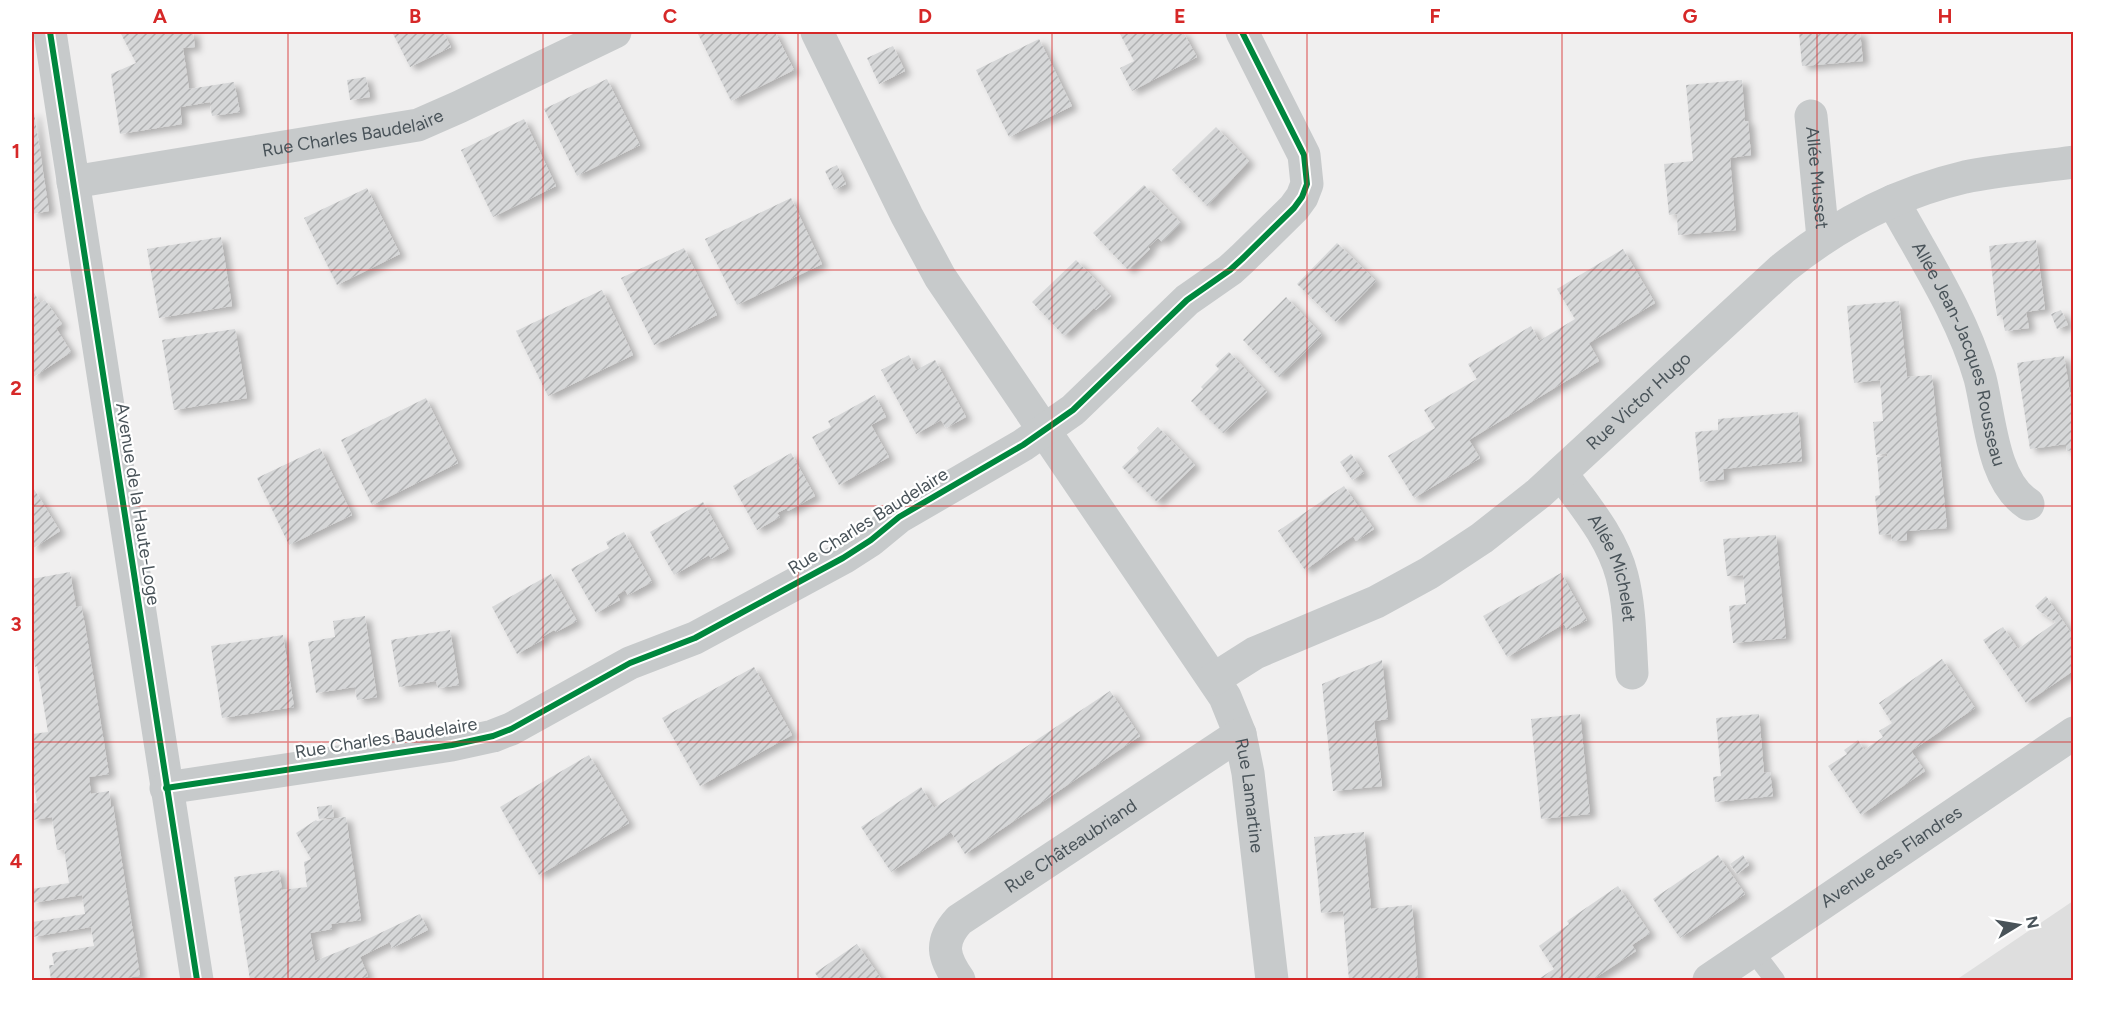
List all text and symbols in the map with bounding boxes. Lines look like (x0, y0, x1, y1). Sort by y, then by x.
text: A (153, 4, 168, 28)
text: B (409, 4, 421, 28)
text: C (663, 4, 677, 28)
text: D (918, 4, 932, 28)
text: E (1174, 4, 1186, 28)
text: F (1429, 4, 1441, 28)
text: G (1683, 4, 1698, 28)
text: H (1938, 4, 1953, 28)
street label: Rue Charles Baudelaire (260, 104, 447, 162)
street label: Allée Musset (1801, 125, 1833, 230)
text: 1 (12, 139, 20, 163)
street label: Allée Jean-Jacques Rousseau (1907, 238, 2010, 469)
street label: Rue Victor Hugo (1582, 347, 1696, 455)
text: 2 (10, 376, 22, 400)
street label: Avenue de la Haute-Loge (111, 401, 165, 607)
street label: Rue Charles Baudelaire (784, 463, 952, 579)
street label: Allée Michelet (1583, 510, 1640, 623)
text: 3 (10, 612, 22, 636)
street label: Rue Charles Baudelaire (293, 713, 479, 763)
street label: Rue Lamartine (1230, 736, 1268, 854)
street label: Rue Châteaubriand (1000, 794, 1141, 898)
street label: Avenue des Flandres (1816, 801, 1966, 912)
text: 4 (10, 849, 23, 873)
north arrow (1988, 895, 2048, 955)
text: N (2022, 914, 2043, 930)

